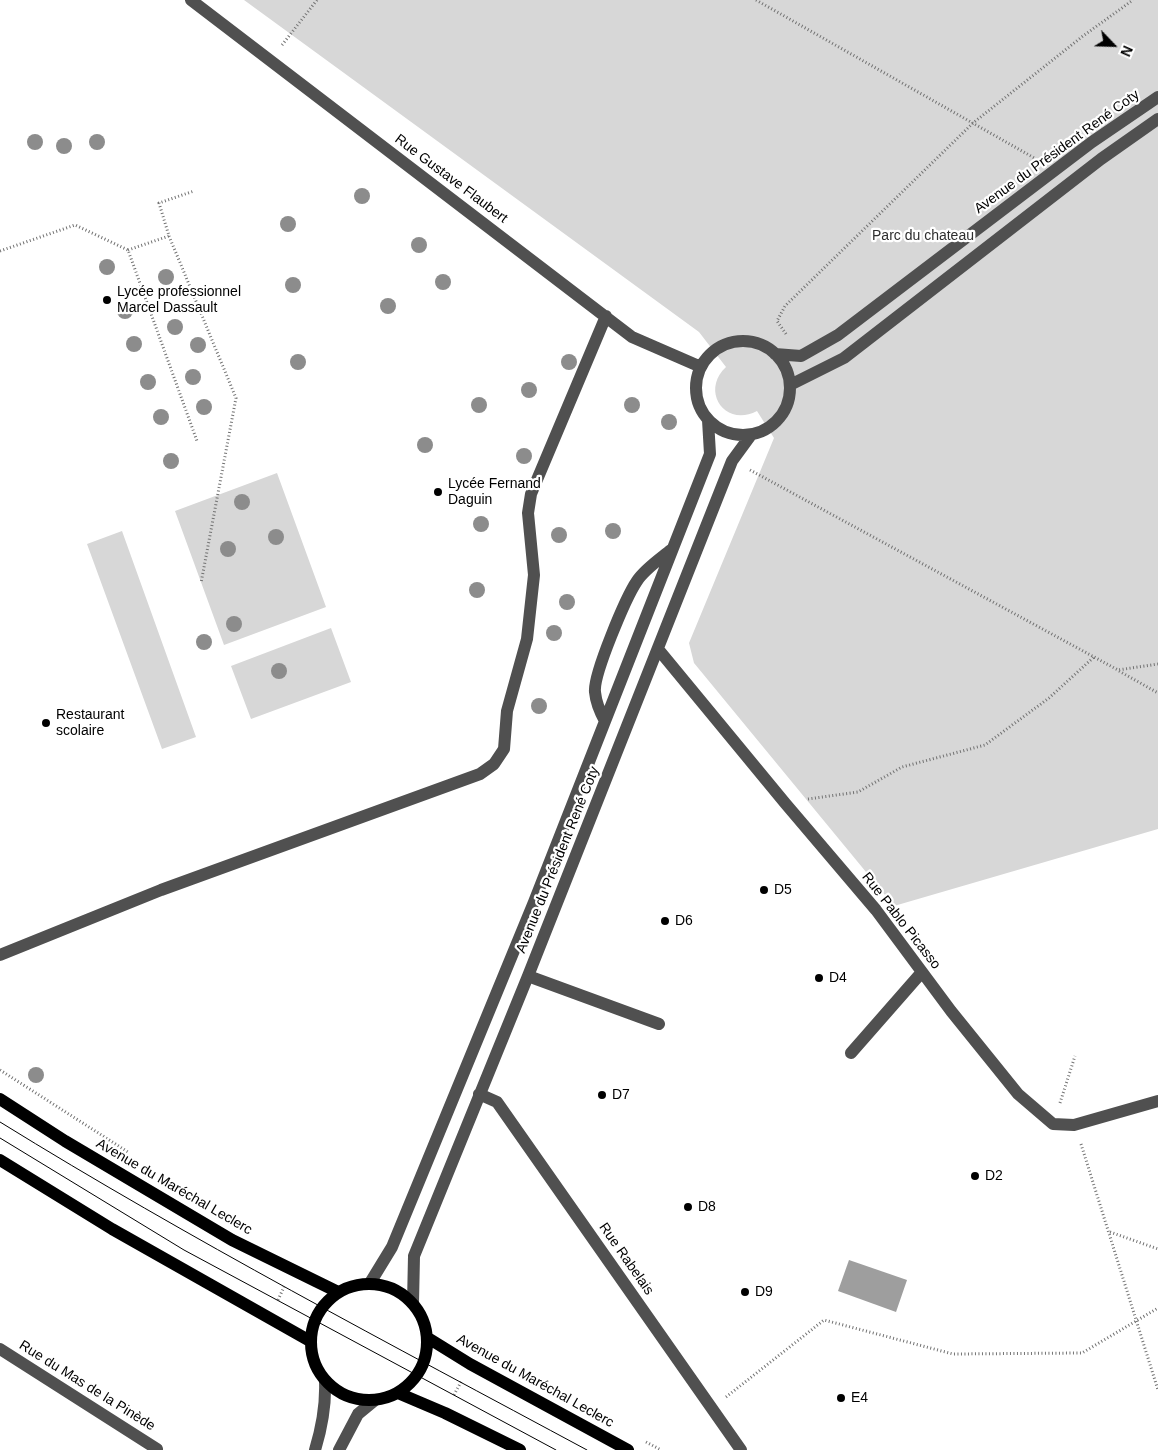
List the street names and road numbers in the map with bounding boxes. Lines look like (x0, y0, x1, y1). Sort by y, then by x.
street label: Avenue du Président René Coty (971, 86, 1143, 218)
street label: Rue Gustave Flaubert (391, 131, 511, 227)
street label: Avenue du Président René Coty (513, 764, 603, 956)
street label: Rue Pablo Picasso (858, 869, 944, 973)
street label: Avenue du Maréchal Leclerc (93, 1135, 255, 1239)
street label: Rue Rabelais (595, 1220, 657, 1298)
street label: Avenue du Maréchal Leclerc (453, 1331, 617, 1431)
street label: Rue du Mas de la Pinède (16, 1337, 158, 1435)

